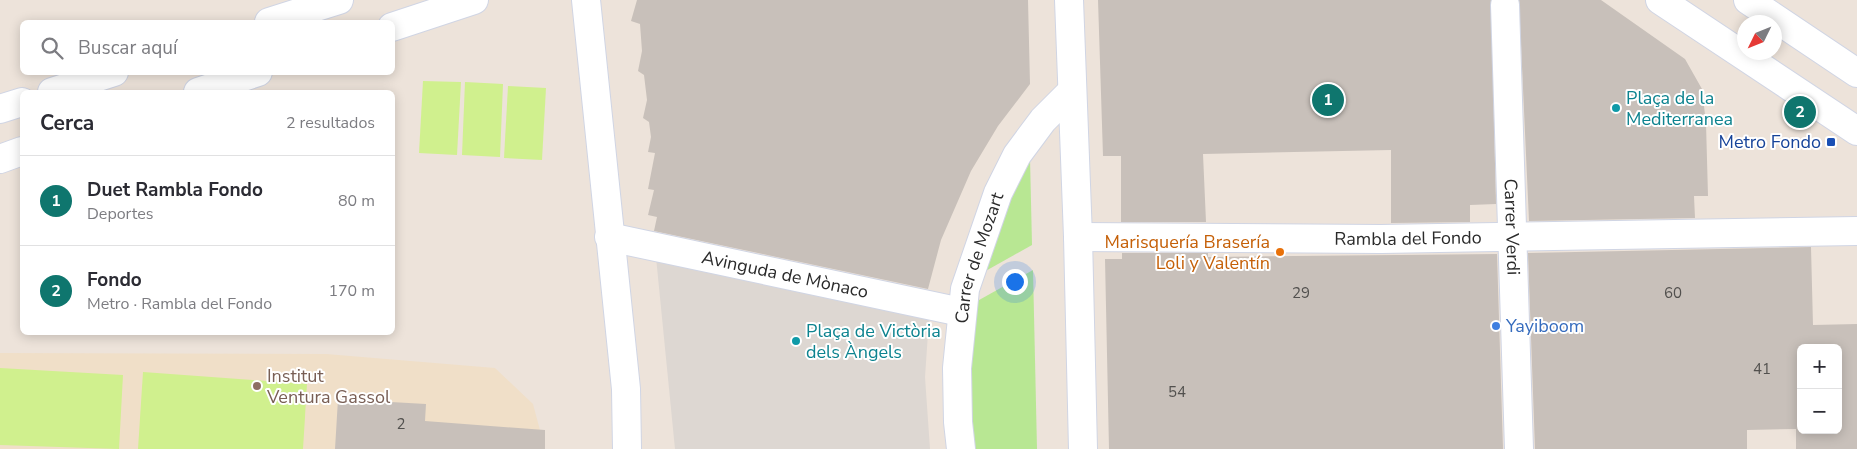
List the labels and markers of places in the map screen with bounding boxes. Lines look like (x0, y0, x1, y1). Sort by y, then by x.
pin: 1 (1312, 81, 1344, 119)
place label: Plaça de la Mediterranea (1626, 86, 1733, 131)
pin: 2 (1784, 93, 1816, 131)
marker: Plaça de la Mediterranea (1610, 102, 1622, 114)
place label: Metro Fondo (1719, 130, 1821, 154)
marker: Metro Fondo (1825, 136, 1837, 148)
place label: Marisquería Brasería Loli y Valentín (1104, 230, 1270, 275)
marker: Marisquería Brasería Loli y Valentín (1274, 246, 1286, 258)
place label: Yayiboom (1505, 314, 1584, 338)
place label: Plaça de Victòria dels Àngels (806, 319, 941, 364)
marker: Yayiboom (1490, 320, 1502, 332)
marker: Plaça de Victòria dels Àngels (790, 335, 802, 347)
place label: Institut Ventura Gassol (266, 364, 391, 409)
marker: Institut Ventura Gassol (251, 380, 263, 392)

